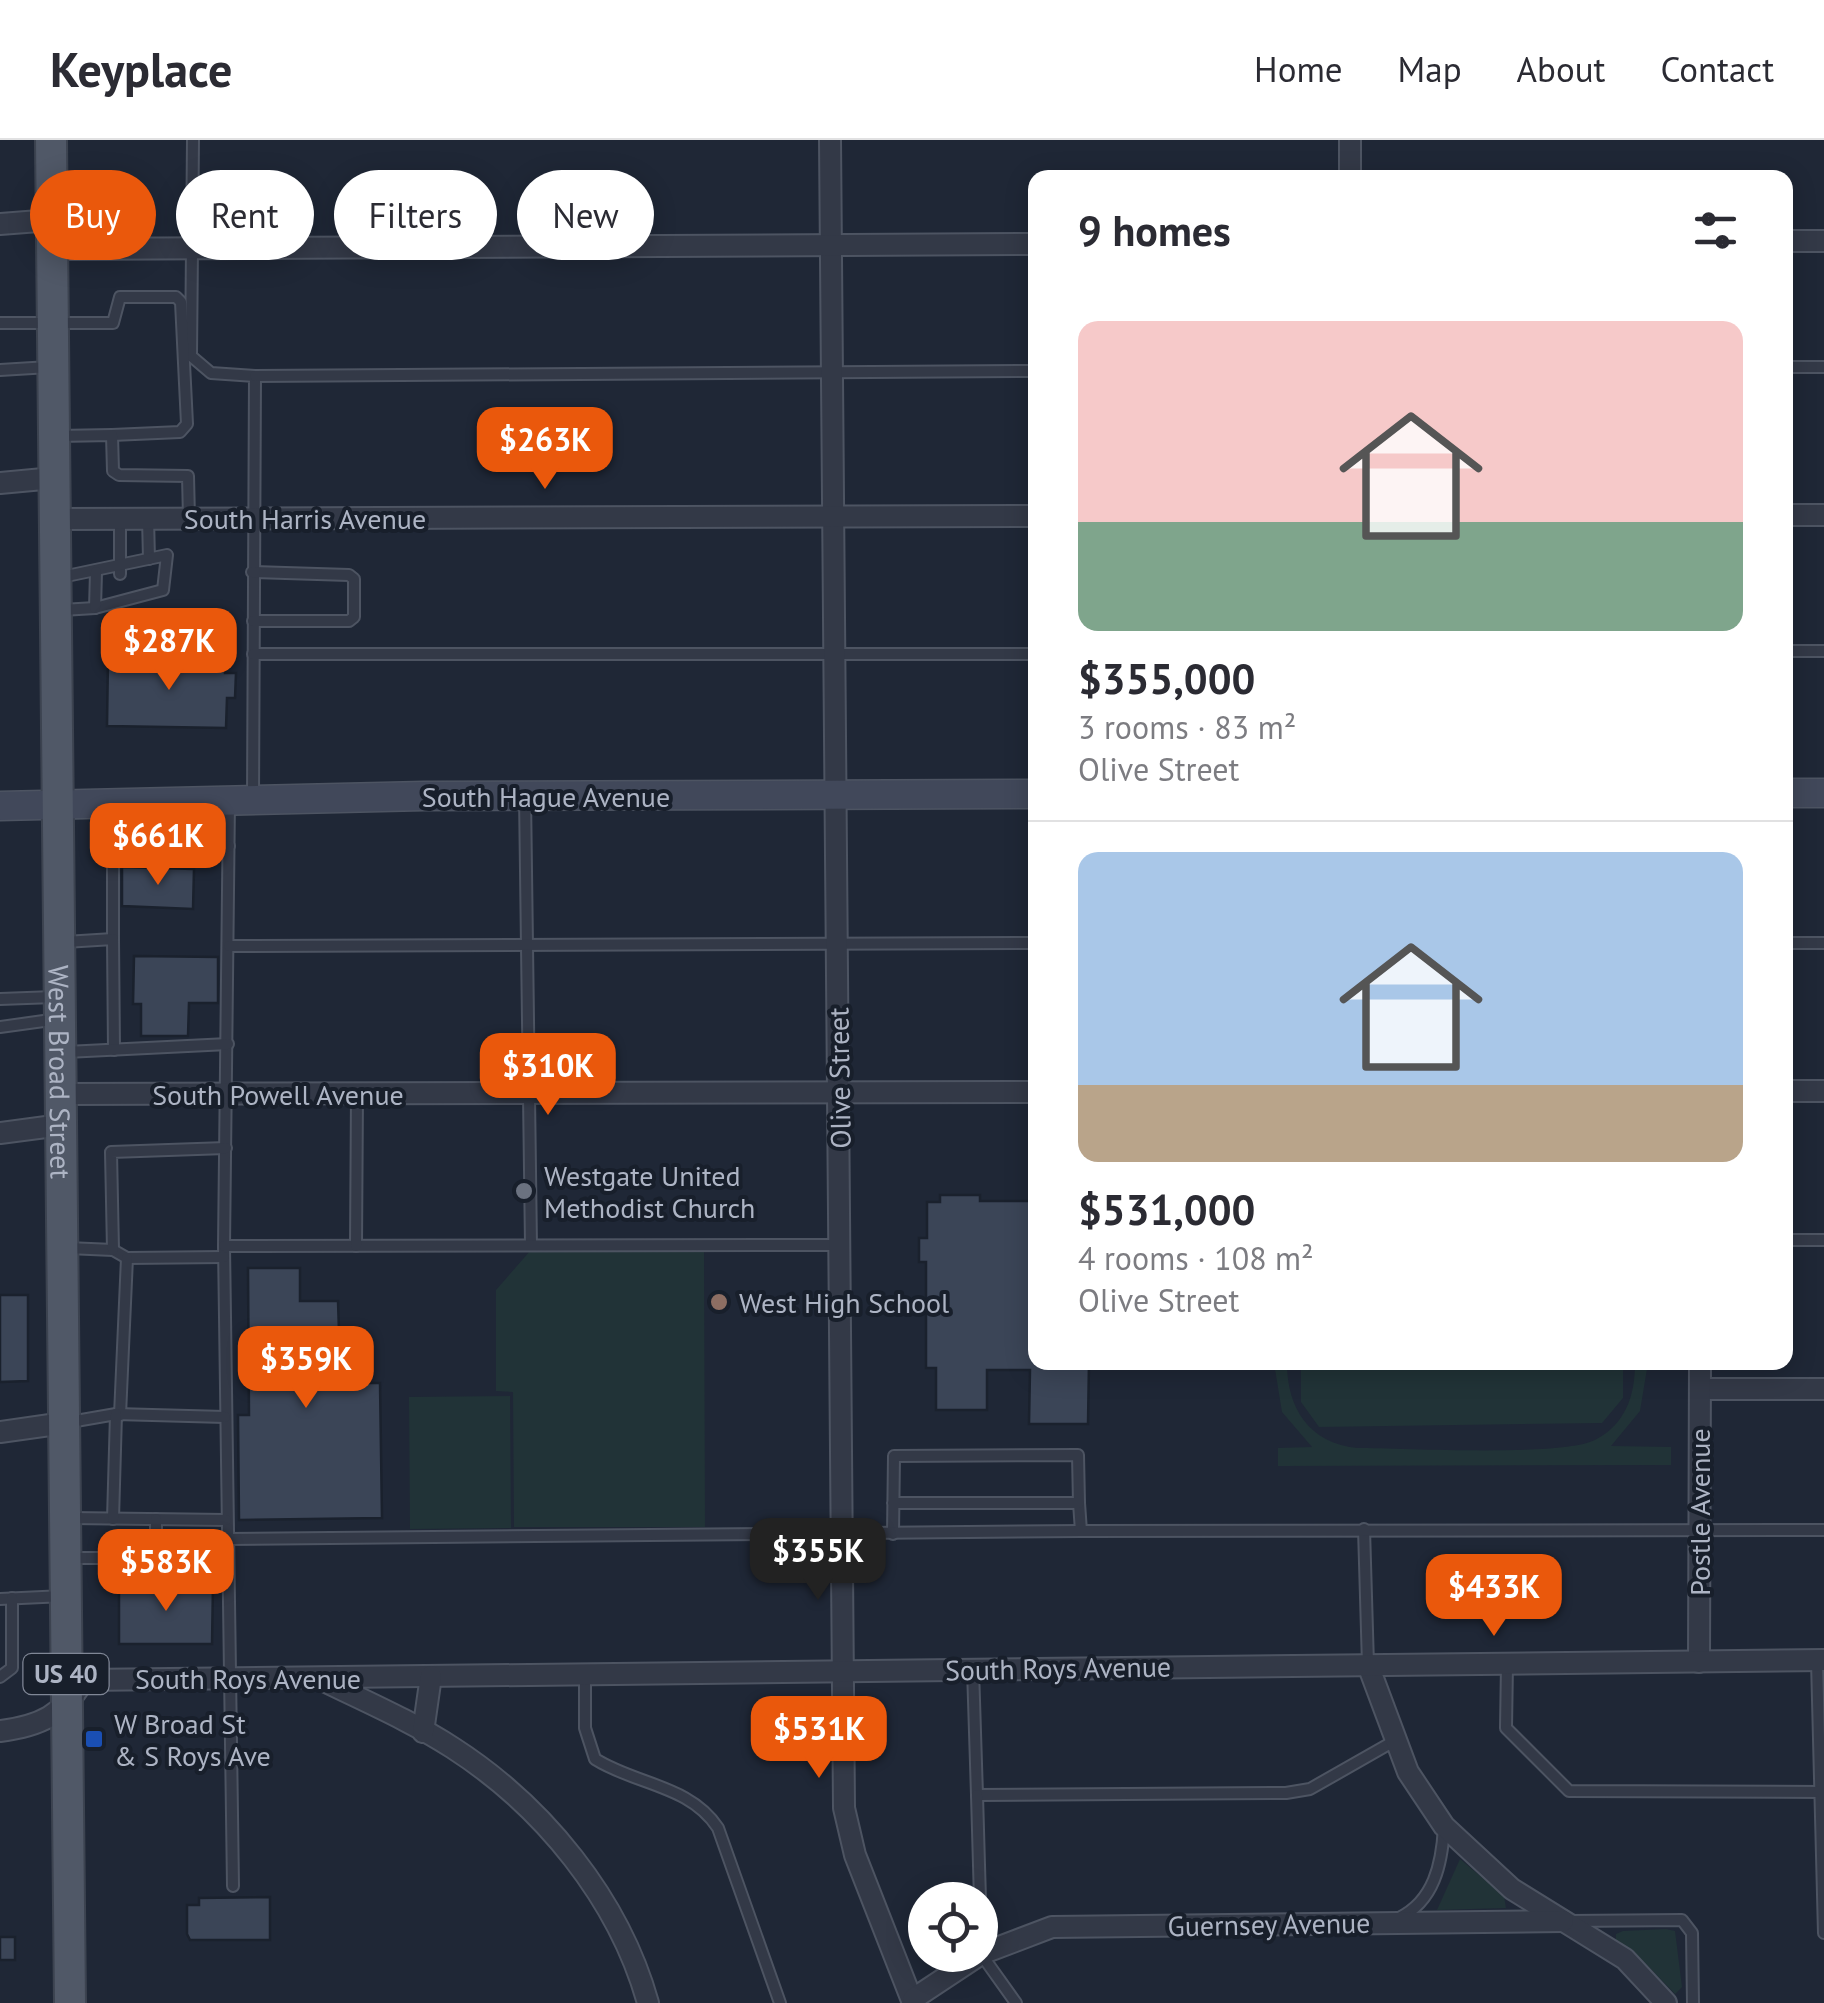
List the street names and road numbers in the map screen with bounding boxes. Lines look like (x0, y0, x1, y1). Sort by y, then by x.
street label: South Harris Avenue (184, 500, 426, 537)
street label: South Hague Avenue (422, 778, 670, 815)
street label: West Broad Street (41, 965, 80, 1180)
street label: Olive Street (819, 1007, 859, 1149)
street label: South Powell Avenue (152, 1076, 404, 1113)
street label: Postle Avenue (1681, 1428, 1718, 1596)
street label: South Roys Avenue (945, 1648, 1171, 1688)
road number: US 40 (23, 1654, 108, 1694)
street label: South Roys Avenue (135, 1660, 361, 1697)
street label: Guernsey Avenue (1167, 1904, 1371, 1944)

